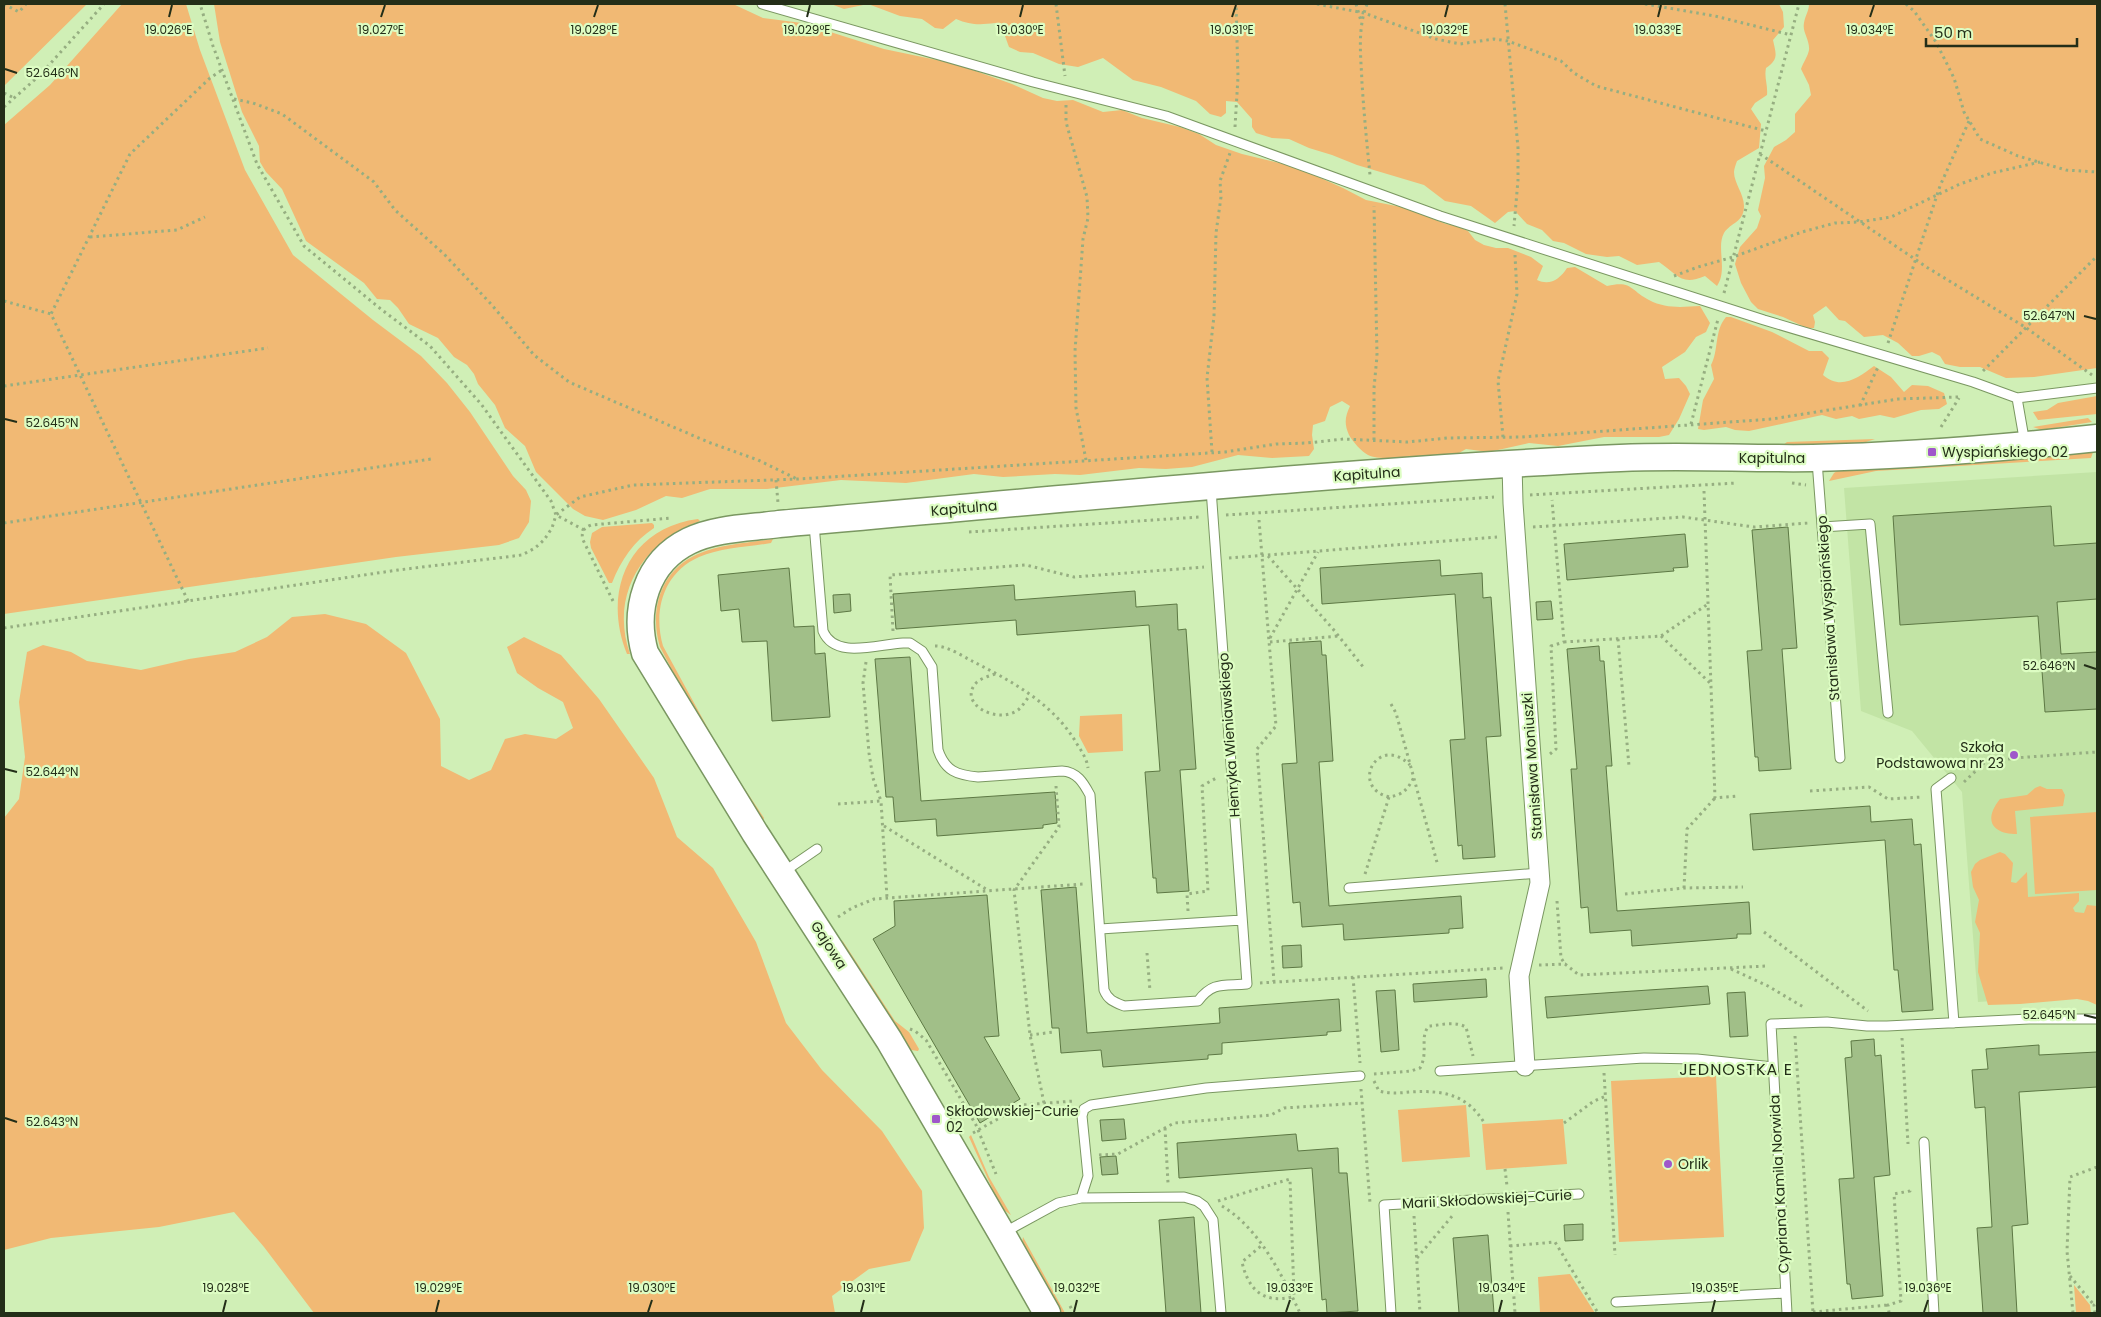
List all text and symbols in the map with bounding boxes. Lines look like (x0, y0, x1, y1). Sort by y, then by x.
scale bar (1926, 15, 2077, 47)
text: 19.026°E (145, 21, 193, 38)
text: 19.027°E (358, 21, 404, 38)
text: 19.028°E (570, 21, 618, 38)
text: 19.029°E (784, 21, 831, 38)
text: 19.030°E (996, 21, 1044, 38)
text: 19.031°E (1210, 21, 1254, 38)
text: 19.032°E (1422, 21, 1468, 38)
text: 19.033°E (1635, 21, 1681, 38)
text: 19.034°E (1846, 21, 1894, 38)
text: 50 m (1934, 22, 1972, 43)
text: 52.646°N (25, 64, 79, 81)
text: 52.647°N (2023, 307, 2075, 324)
text: 52.645°N (25, 414, 79, 431)
place label: Wyspiańskiego 02 (1942, 442, 2068, 462)
marker: Wyspiańskiego 02 (1926, 446, 1938, 458)
street label: Kapitulna (1739, 448, 1805, 468)
street label: Kapitulna (1333, 462, 1401, 486)
street label: Kapitulna (930, 495, 998, 521)
street label: Stanisława Wyspiańskiego (1812, 515, 1844, 701)
street label: Henryka Wieniawskiego (1213, 652, 1245, 818)
text: 52.646°N (2022, 657, 2076, 674)
street label: Stanisława Moniuszki (1517, 692, 1547, 840)
place label: Szkoła Podstawowa nr 23 (1876, 737, 2004, 773)
marker: Szkoła Podstawowa nr 23 (2008, 749, 2020, 761)
text: 52.644°N (25, 763, 79, 780)
street label: Gajowa (806, 917, 852, 973)
text: 52.645°N (2022, 1006, 2076, 1023)
district label: JEDNOSTKA E (1679, 1058, 1793, 1081)
street label: Cypriana Kamila Norwida (1764, 1094, 1794, 1274)
place label: Skłodowskiej-Curie 02 (946, 1101, 1079, 1137)
text: 52.643°N (26, 1113, 78, 1130)
marker: Skłodowskiej-Curie 02 (930, 1113, 942, 1125)
place label: Orlik (1678, 1154, 1709, 1174)
marker: Orlik (1662, 1158, 1674, 1170)
street label: Marii Skłodowskiej-Curie (1402, 1185, 1573, 1213)
text: 19.028°E (202, 1279, 250, 1296)
text: 19.029°E (416, 1279, 463, 1296)
text: 19.030°E (628, 1279, 676, 1296)
text: 19.031°E (842, 1279, 886, 1296)
text: 19.032°E (1054, 1279, 1100, 1296)
text: 19.033°E (1267, 1279, 1313, 1296)
text: 19.034°E (1478, 1279, 1526, 1296)
text: 19.035°E (1691, 1279, 1739, 1296)
text: 19.036°E (1904, 1279, 1952, 1296)

